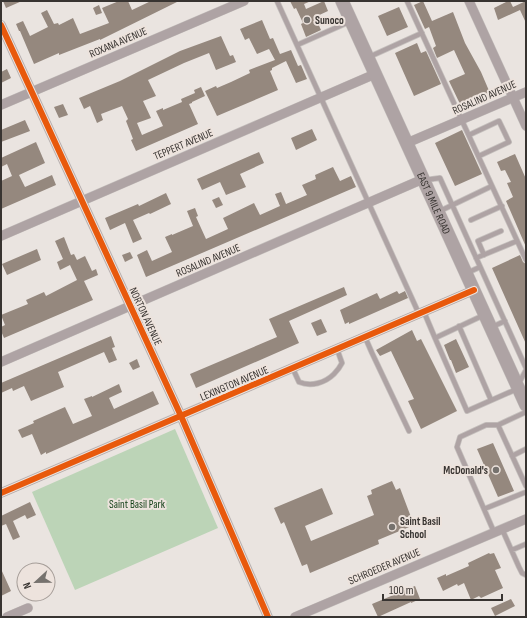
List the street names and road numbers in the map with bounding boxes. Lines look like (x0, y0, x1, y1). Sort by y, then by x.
street label: ROXANA AVENUE (87, 25, 149, 60)
street label: ROSALIND AVENUE (450, 78, 518, 117)
street label: TEPPERT AVENUE (151, 126, 215, 163)
street label: EAST 9 MILE ROAD (414, 170, 453, 236)
street label: ROSALIND AVENUE (174, 241, 242, 280)
street label: NORTON AVENUE (126, 285, 165, 347)
street label: LEXINGTON AVENUE (198, 363, 270, 404)
street label: SCHROEDER AVENUE (346, 545, 422, 587)

